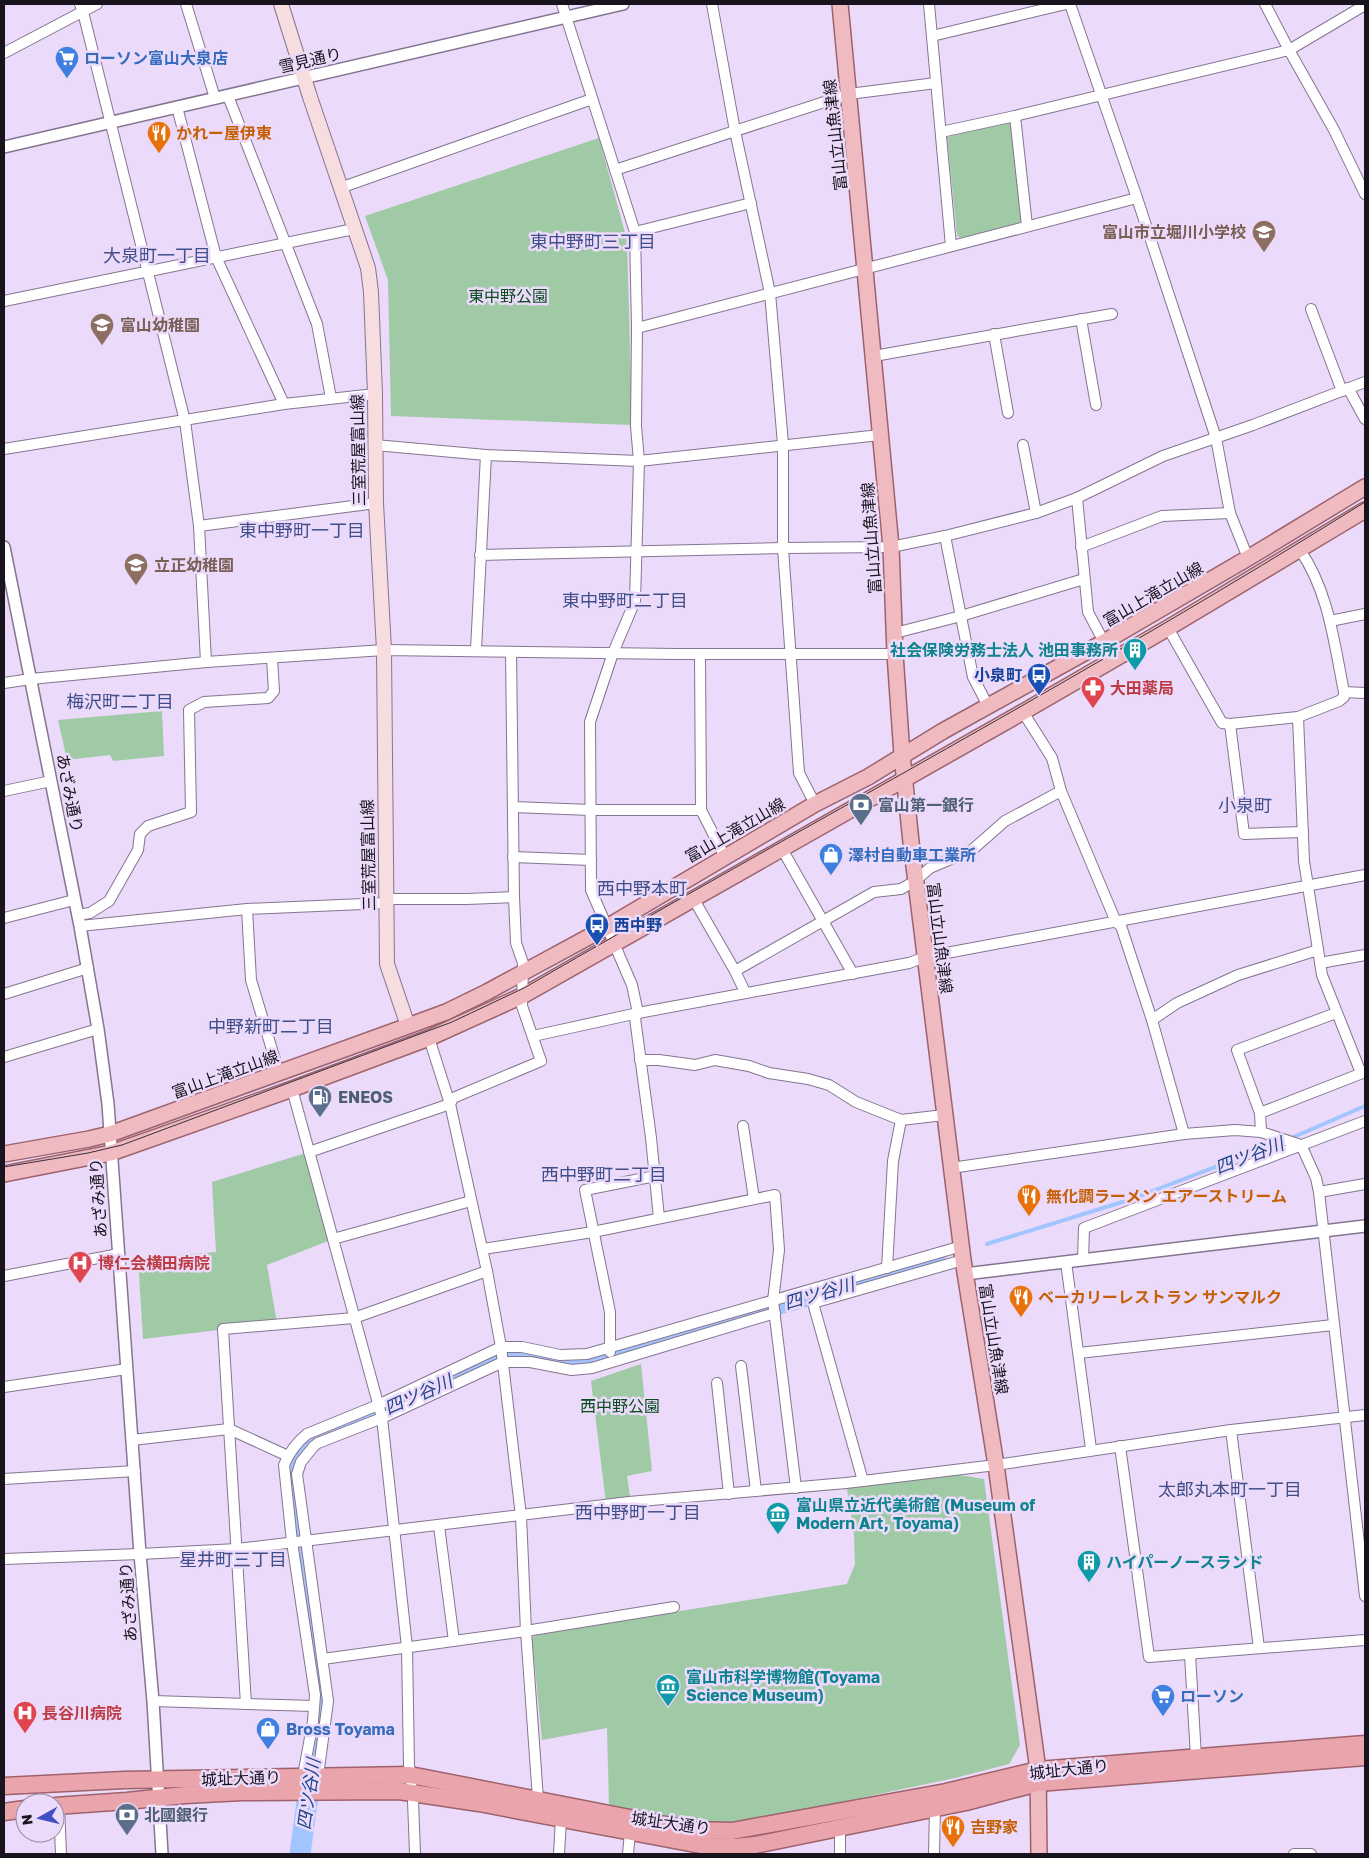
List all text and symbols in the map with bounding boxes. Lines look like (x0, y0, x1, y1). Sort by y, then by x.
street label: 雪見通り (277, 43, 343, 77)
supermarket icon: ローソン富山大泉店 (54, 45, 80, 79)
place label: ローソン富山大泉店 (84, 48, 228, 68)
street label: 富山立山魚津線 (819, 78, 851, 192)
restaurant icon: かれー屋伊東 (146, 120, 172, 154)
place label: かれー屋伊東 (176, 123, 272, 143)
school or university icon: 富山市立堀川小学校 (1251, 219, 1277, 253)
place label: 富山市立堀川小学校 (1102, 222, 1246, 242)
district label: 東中野町三丁目 (530, 230, 656, 252)
district label: 大泉町一丁目 (103, 244, 211, 266)
park label: 東中野公園 (468, 286, 548, 306)
school or university icon: 富山幼稚園 (89, 312, 115, 346)
place label: 富山幼稚園 (120, 315, 200, 335)
street label: 三室荒屋富山線 (347, 394, 369, 506)
street label: 富山立山魚津線 (857, 481, 885, 595)
district label: 東中野町一丁目 (239, 519, 365, 541)
school or university icon: 立正幼稚園 (123, 552, 149, 586)
place label: 立正幼稚園 (154, 555, 234, 575)
street label: 富山上滝立山線 (1099, 557, 1207, 631)
district label: 東中野町二丁目 (562, 589, 688, 611)
building icon: 社会保険労務士法人 池田事務所 (1122, 637, 1148, 671)
place label: 社会保険労務士法人 池田事務所 (890, 640, 1118, 660)
bus stop icon: 小泉町 (1026, 662, 1052, 696)
place label: 小泉町 (974, 665, 1022, 685)
pharmacy icon: 大田薬局 (1080, 675, 1106, 709)
place label: 大田薬局 (1110, 678, 1174, 698)
district label: 梅沢町二丁目 (66, 690, 174, 712)
street label: あざみ通り (53, 752, 87, 834)
bank icon: 富山第一銀行 (848, 792, 874, 826)
street label: 富山上滝立山線 (681, 793, 789, 867)
district label: 小泉町 (1218, 794, 1272, 816)
place label: 富山第一銀行 (878, 795, 974, 815)
street label: 三室荒屋富山線 (357, 799, 379, 911)
shop icon: 澤村自動車工業所 (818, 842, 844, 876)
place label: 澤村自動車工業所 (848, 845, 976, 865)
district label: 西中野本町 (597, 877, 687, 899)
street label: 富山立山魚津線 (923, 881, 957, 995)
bus stop icon: 西中野 (584, 912, 610, 946)
place label: 西中野 (614, 915, 662, 935)
district label: 中野新町二丁目 (208, 1015, 334, 1037)
street label: 富山上滝立山線 (169, 1045, 281, 1103)
fuel station icon: ENEOS (307, 1084, 333, 1118)
place label: ENEOS (338, 1087, 393, 1107)
water label: 四ツ谷川 (1211, 1131, 1288, 1178)
street label: あざみ通り (85, 1157, 111, 1239)
district label: 西中野町二丁目 (541, 1163, 667, 1185)
restaurant icon: 無化調ラーメン エアーストリーム (1016, 1183, 1042, 1217)
place label: 無化調ラーメン エアーストリーム (1046, 1186, 1287, 1206)
hospital icon: 博仁会横田病院 (67, 1250, 93, 1284)
place label: 博仁会横田病院 (98, 1253, 210, 1273)
water label: 四ツ谷川 (781, 1272, 859, 1313)
street label: 富山立山魚津線 (975, 1282, 1013, 1396)
restaurant icon: ベーカリーレストラン サンマルク (1008, 1284, 1034, 1318)
place label: ベーカリーレストラン サンマルク (1038, 1287, 1282, 1307)
water label: 四ツ谷川 (381, 1368, 457, 1419)
park label: 西中野公園 (580, 1396, 660, 1416)
district label: 太郎丸本町一丁目 (1158, 1478, 1302, 1500)
place label: 富山県立近代美術館 (Museum of Modern Art, Toyama) (796, 1495, 1035, 1533)
district label: 西中野町一丁目 (575, 1501, 701, 1523)
museum icon: 富山県立近代美術館 (Museum of Modern Art, Toyama) (765, 1501, 791, 1535)
district label: 星井町三丁目 (179, 1548, 287, 1570)
building icon: ハイパーノースランド (1076, 1549, 1102, 1583)
place label: ハイパーノースランド (1106, 1552, 1264, 1572)
street label: あざみ通り (115, 1561, 141, 1643)
place label: 富山市科学博物館(Toyama Science Museum) (686, 1667, 880, 1705)
museum icon: 富山市科学博物館(Toyama Science Museum) (655, 1673, 681, 1707)
supermarket icon: ローソン (1150, 1683, 1176, 1717)
place label: ローソン (1180, 1686, 1244, 1706)
hospital icon: 長谷川病院 (12, 1700, 38, 1734)
place label: 長谷川病院 (42, 1703, 122, 1723)
shop icon: Bross Toyama (255, 1716, 281, 1750)
place label: Bross Toyama (286, 1719, 395, 1739)
water label: 四ツ谷川 (292, 1755, 324, 1831)
street label: 城址大通り (1028, 1755, 1110, 1783)
street label: 城址大通り (201, 1767, 281, 1789)
north arrow (15, 1793, 65, 1843)
bank icon: 北國銀行 (114, 1802, 140, 1836)
place label: 北國銀行 (144, 1805, 208, 1825)
street label: 城址大通り (630, 1808, 712, 1838)
text: N (17, 1813, 36, 1826)
restaurant icon: 吉野家 (940, 1814, 966, 1848)
place label: 吉野家 (970, 1817, 1018, 1837)

